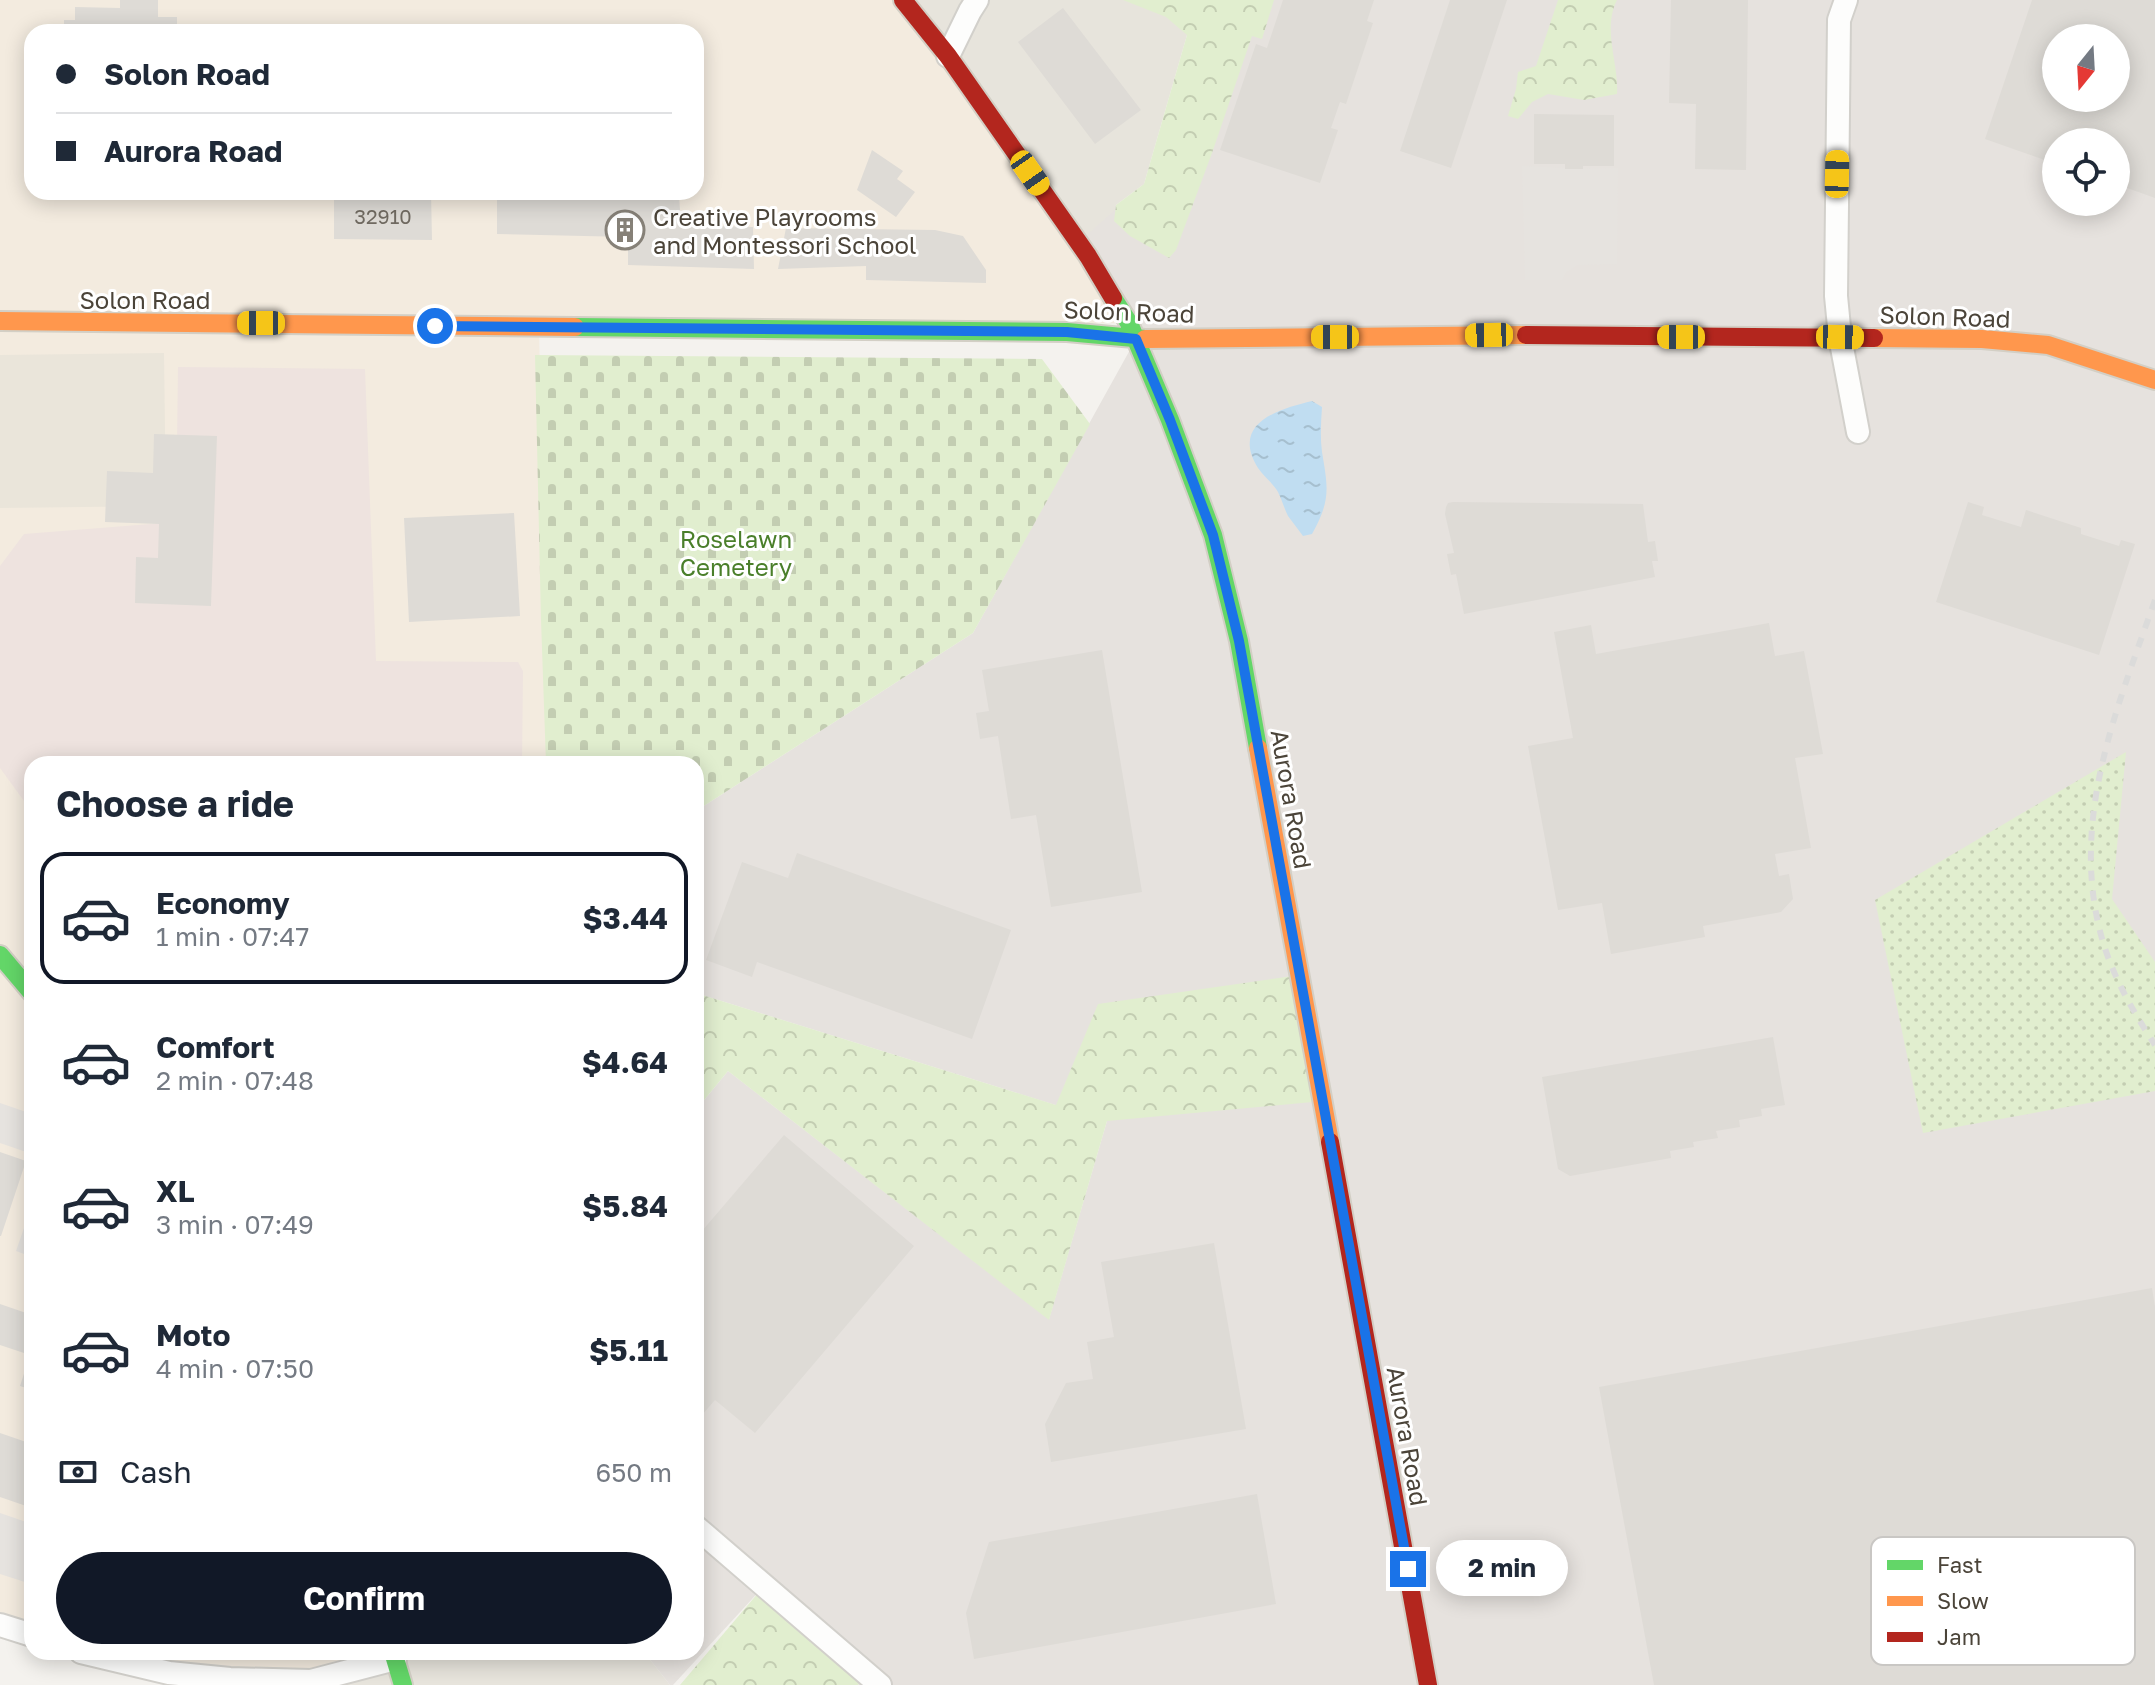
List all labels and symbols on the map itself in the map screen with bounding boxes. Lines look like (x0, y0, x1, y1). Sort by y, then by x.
north arrow (2042, 24, 2130, 112)
car (1006, 146, 1054, 200)
car (1825, 150, 1849, 198)
place label: Creative Playrooms and Montessori School (653, 202, 916, 259)
house number: 32910 (354, 204, 412, 228)
building icon: Creative Playrooms and Montessori School (604, 209, 646, 251)
street label: Solon Road (79, 285, 211, 314)
street label: Solon Road (1063, 294, 1195, 328)
street label: Solon Road (1879, 299, 2011, 333)
route start (417, 308, 453, 344)
car (237, 311, 285, 335)
car (1465, 323, 1513, 347)
car (1311, 325, 1359, 349)
car (1657, 325, 1705, 349)
car (1816, 325, 1864, 349)
park label: Roselawn Cemetery (680, 524, 792, 581)
street label: Aurora Road (1265, 727, 1319, 871)
street label: Aurora Road (1381, 1364, 1435, 1508)
legend (1871, 1537, 2135, 1665)
callout: 2 min (1436, 1541, 1568, 1597)
route end (1390, 1551, 1426, 1587)
text: Fast (1937, 1551, 1983, 1578)
text: Slow (1937, 1587, 1989, 1614)
text: Jam (1937, 1623, 1981, 1650)

